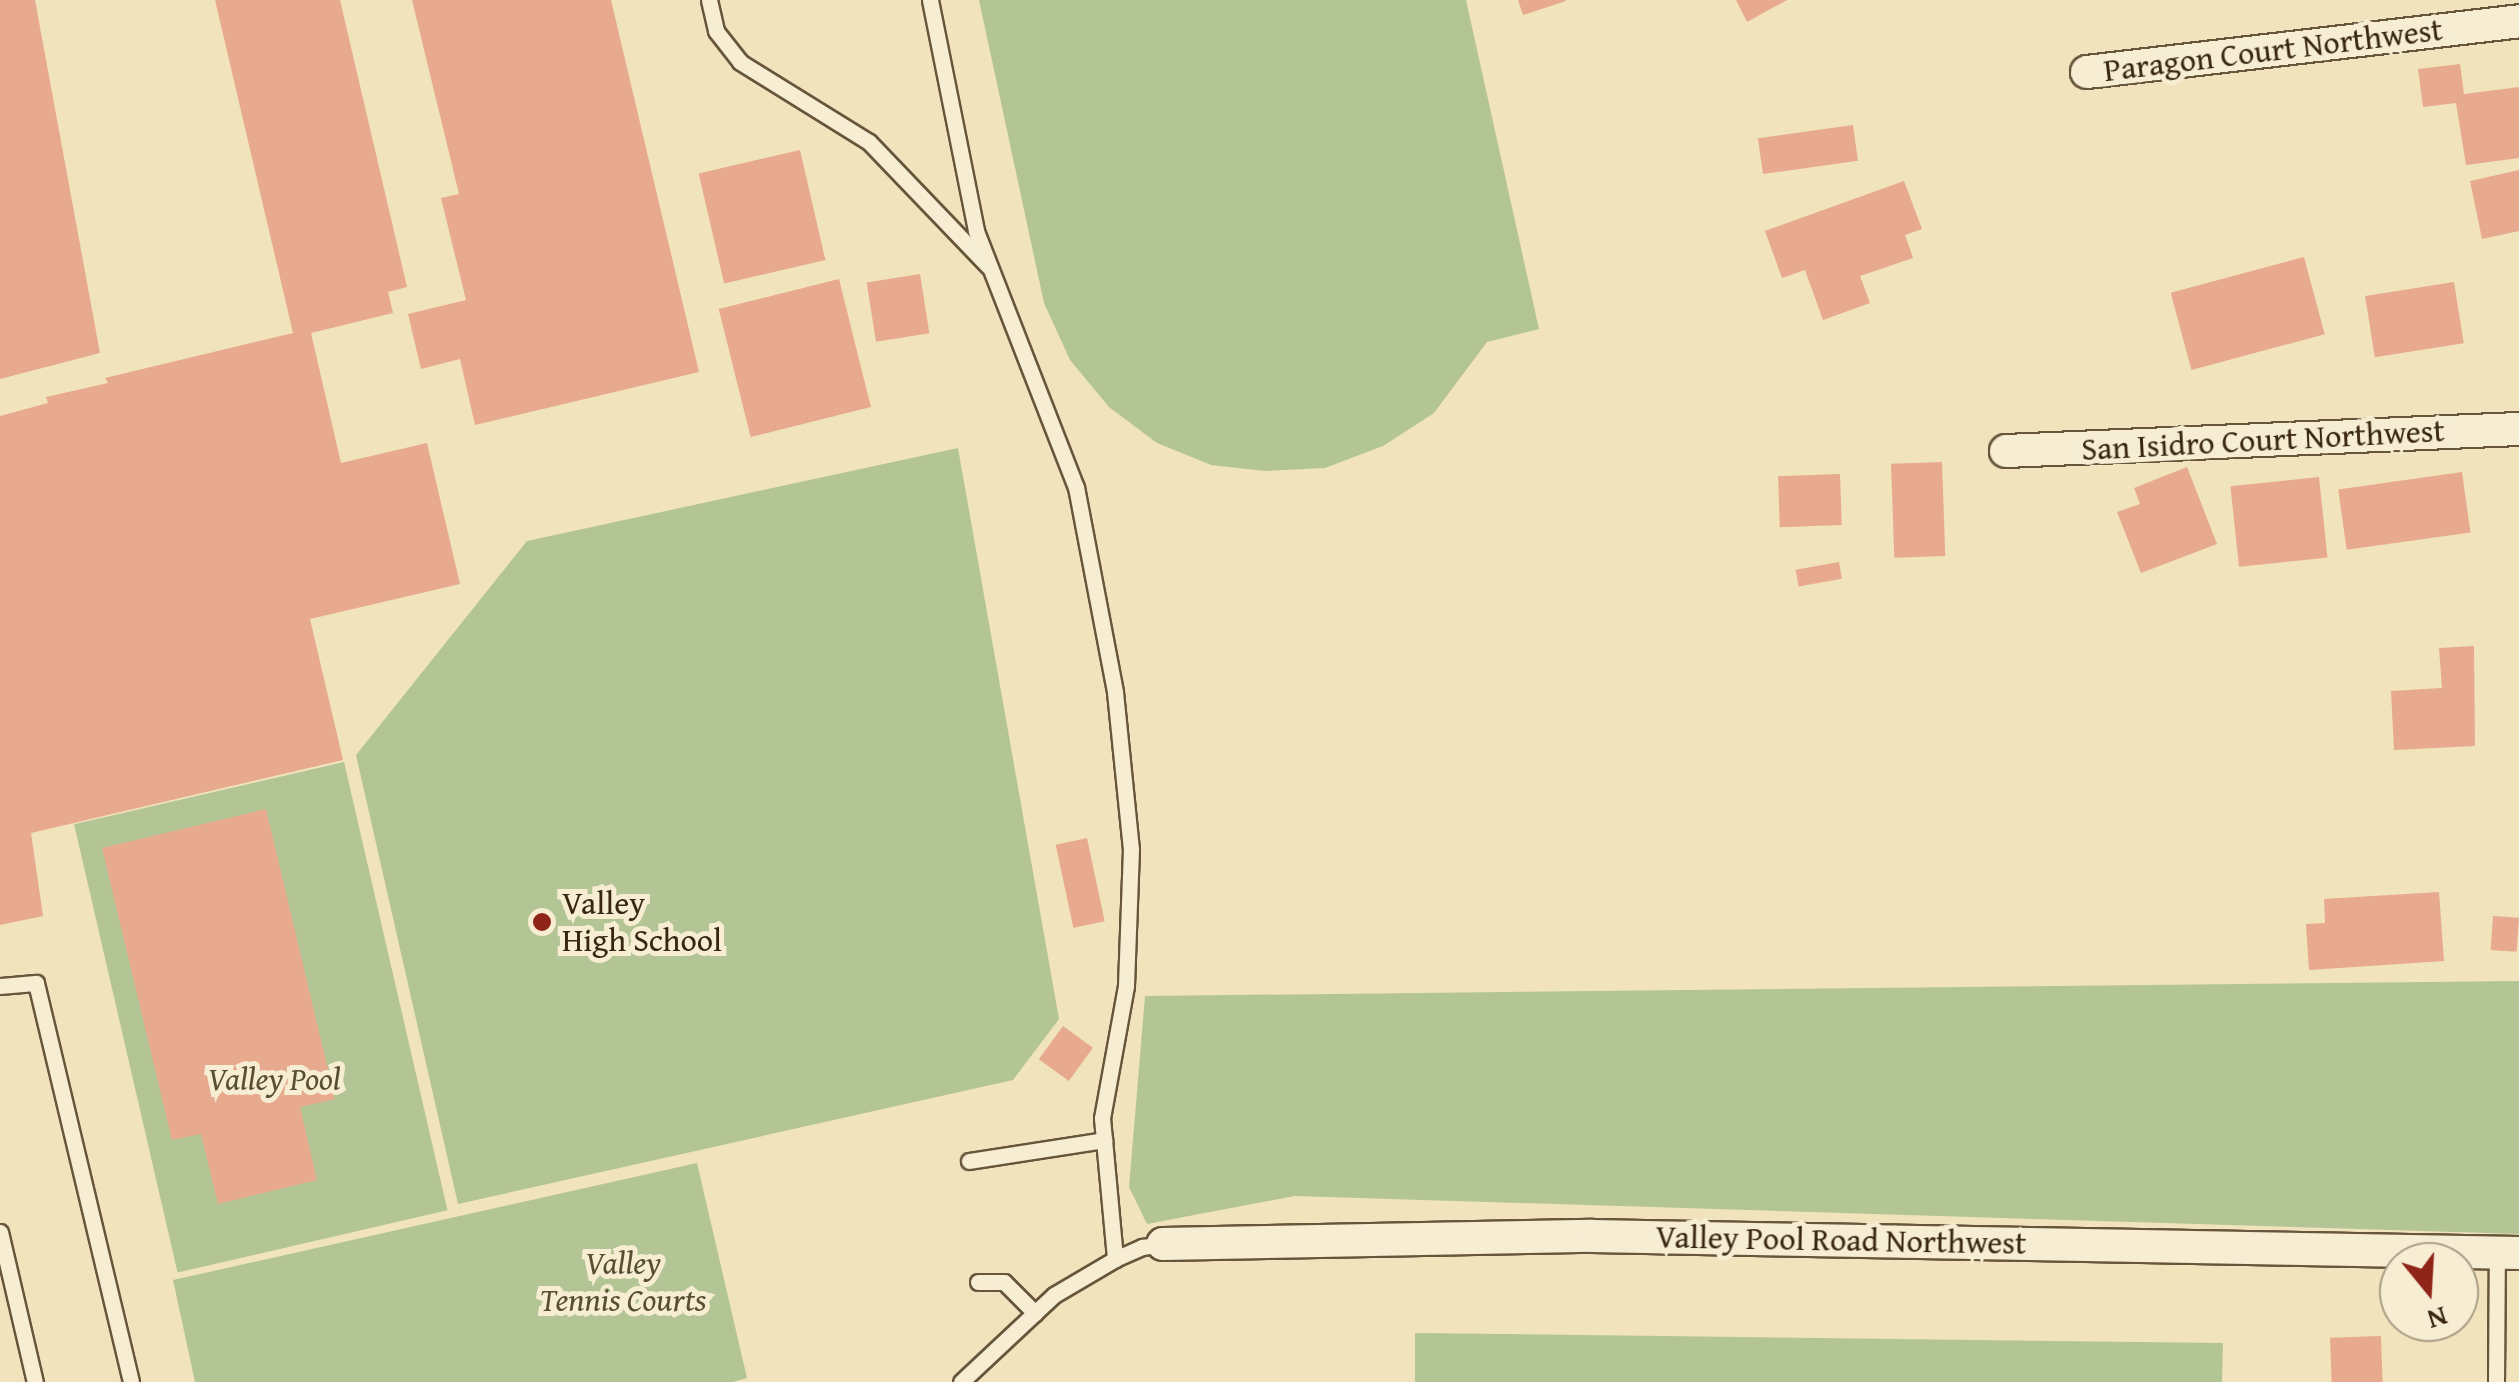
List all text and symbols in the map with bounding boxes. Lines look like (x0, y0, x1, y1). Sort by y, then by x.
street label: Paragon Court Northwest (2101, 10, 2445, 90)
street label: San Isidro Court Northwest (2080, 411, 2446, 469)
place label: Valley High School (562, 885, 722, 960)
marker: Valley High School (531, 911, 553, 933)
park label: Valley Pool (207, 1060, 341, 1098)
street label: Valley Pool Road Northwest (1655, 1218, 2027, 1262)
north arrow (2379, 1242, 2479, 1342)
park label: Valley Tennis Courts (540, 1245, 706, 1320)
text: N (2423, 1297, 2453, 1341)

